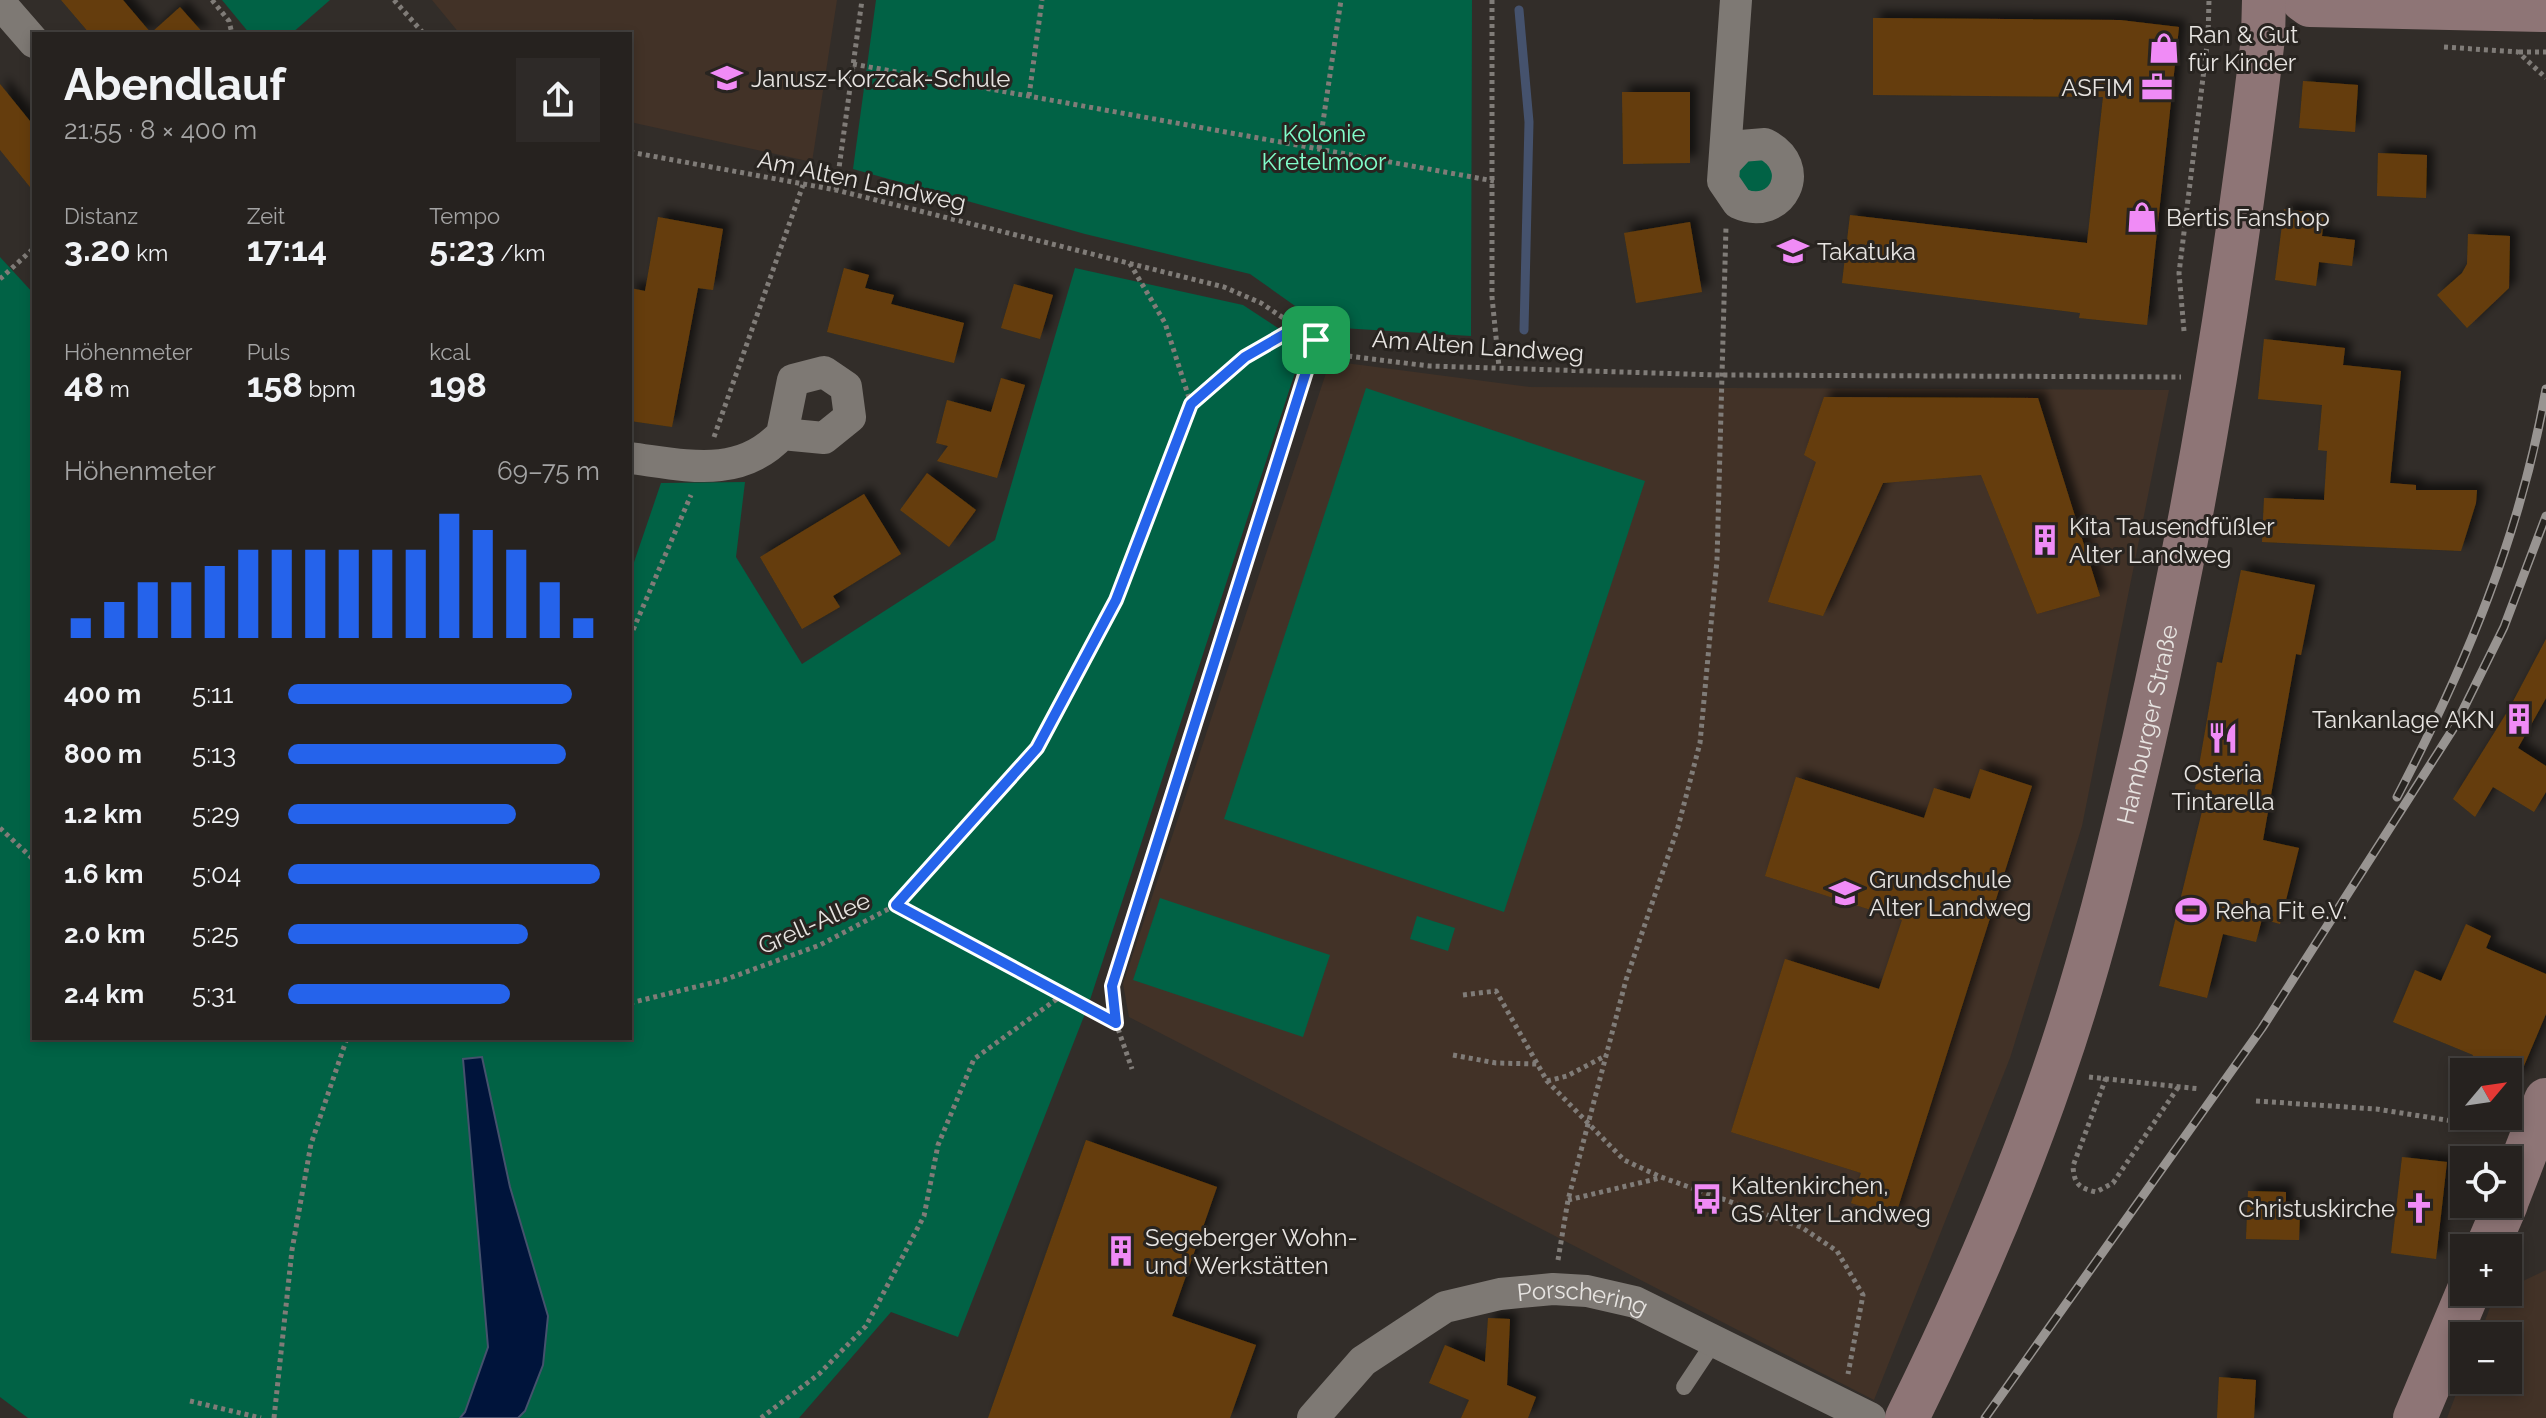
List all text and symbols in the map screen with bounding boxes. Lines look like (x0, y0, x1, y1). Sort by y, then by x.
place label: Ran & Gut für Kinder (2188, 20, 2298, 77)
shop icon: Ran & Gut für Kinder (2147, 31, 2181, 65)
button: share (516, 58, 600, 142)
text: Abendlauf (64, 59, 285, 110)
school or university icon: Janusz-Korzcak-Schule (710, 61, 744, 95)
place label: Janusz-Korzcak-Schule (751, 64, 1010, 93)
office icon: ASFIM (2140, 70, 2174, 104)
place label: ASFIM (2061, 73, 2133, 102)
text: 21:55 · 8 × 400 m (64, 115, 257, 145)
park label: Kolonie Kretelmoor (1262, 119, 1387, 176)
street label: Am Alten Landweg (755, 145, 969, 217)
shop icon: Bertis Fanshop (2125, 200, 2159, 234)
text: Distanz (64, 203, 138, 229)
text: Zeit (247, 203, 285, 229)
text: Tempo (429, 203, 500, 229)
place label: Bertis Fanshop (2166, 203, 2330, 232)
text: 3.20 (64, 229, 131, 269)
text: 17:14 (247, 229, 327, 269)
text: 5:23 (429, 229, 495, 269)
school or university icon: Takatuka (1776, 234, 1810, 268)
place label: Takatuka (1817, 237, 1916, 266)
text: km (131, 240, 168, 266)
text: /km (495, 240, 546, 266)
pin (1282, 306, 1350, 374)
icon: arrive (1294, 318, 1338, 362)
street label: Am Alten Landweg (1371, 324, 1585, 368)
text: Höhenmeter (64, 339, 193, 365)
text: Puls (247, 339, 290, 365)
text: kcal (429, 339, 470, 365)
text: 48 (64, 365, 104, 405)
text: 158 (247, 365, 303, 405)
text: 198 (429, 365, 487, 405)
text: m (104, 376, 130, 402)
text: bpm (303, 376, 356, 402)
text: Höhenmeter (64, 456, 216, 486)
text: 69–75 m (497, 456, 600, 486)
place label: Kita Tausendfüßler Alter Landweg (2069, 512, 2275, 569)
building icon: Kita Tausendfüßler Alter Landweg (2028, 523, 2062, 557)
street label: Hamburger Straße (2110, 622, 2183, 827)
text: 400 m (64, 679, 141, 709)
text: 5:11 (192, 679, 233, 709)
building icon: Tankanlage AKN (2502, 702, 2536, 736)
place label: Tankanlage AKN (2312, 705, 2495, 734)
restaurant icon: Osteria Tintarella (2206, 721, 2240, 755)
text: 800 m (64, 739, 142, 769)
text: 5:13 (192, 739, 236, 769)
place label: Osteria Tintarella (2171, 759, 2275, 816)
text: 1.2 km (64, 799, 142, 829)
text: 5:29 (192, 799, 240, 829)
text: 1.6 km (64, 859, 143, 889)
text: 5:04 (192, 859, 241, 889)
place label: Grundschule Alter Landweg (1869, 865, 2032, 922)
school or university icon: Grundschule Alter Landweg (1828, 876, 1862, 910)
street label: Grell-Allee (754, 885, 874, 961)
sports icon: Reha Fit e.V. (2174, 893, 2208, 927)
place label: Reha Fit e.V. (2215, 896, 2347, 925)
text: 2.0 km (64, 919, 145, 949)
text: 5:25 (192, 919, 239, 949)
text: 2.4 km (64, 979, 144, 1009)
text: 5:31 (192, 979, 236, 1009)
north arrow (2450, 1058, 2522, 1130)
map controls (2450, 1058, 2522, 1394)
button: locate (2450, 1146, 2522, 1218)
place label: Kaltenkirchen, GS Alter Landweg (1731, 1171, 1931, 1228)
bus stop icon: Kaltenkirchen, GS Alter Landweg (1690, 1182, 1724, 1216)
church icon: Christuskirche (2402, 1191, 2436, 1225)
place label: Christuskirche (2238, 1194, 2395, 1223)
place label: Segeberger Wohn- und Werkstätten (1145, 1223, 1358, 1280)
building icon: Segeberger Wohn- und Werkstätten (1104, 1234, 1138, 1268)
button: + (2450, 1234, 2522, 1306)
street label: Porschering (1516, 1274, 1653, 1321)
button: − (2450, 1322, 2522, 1394)

